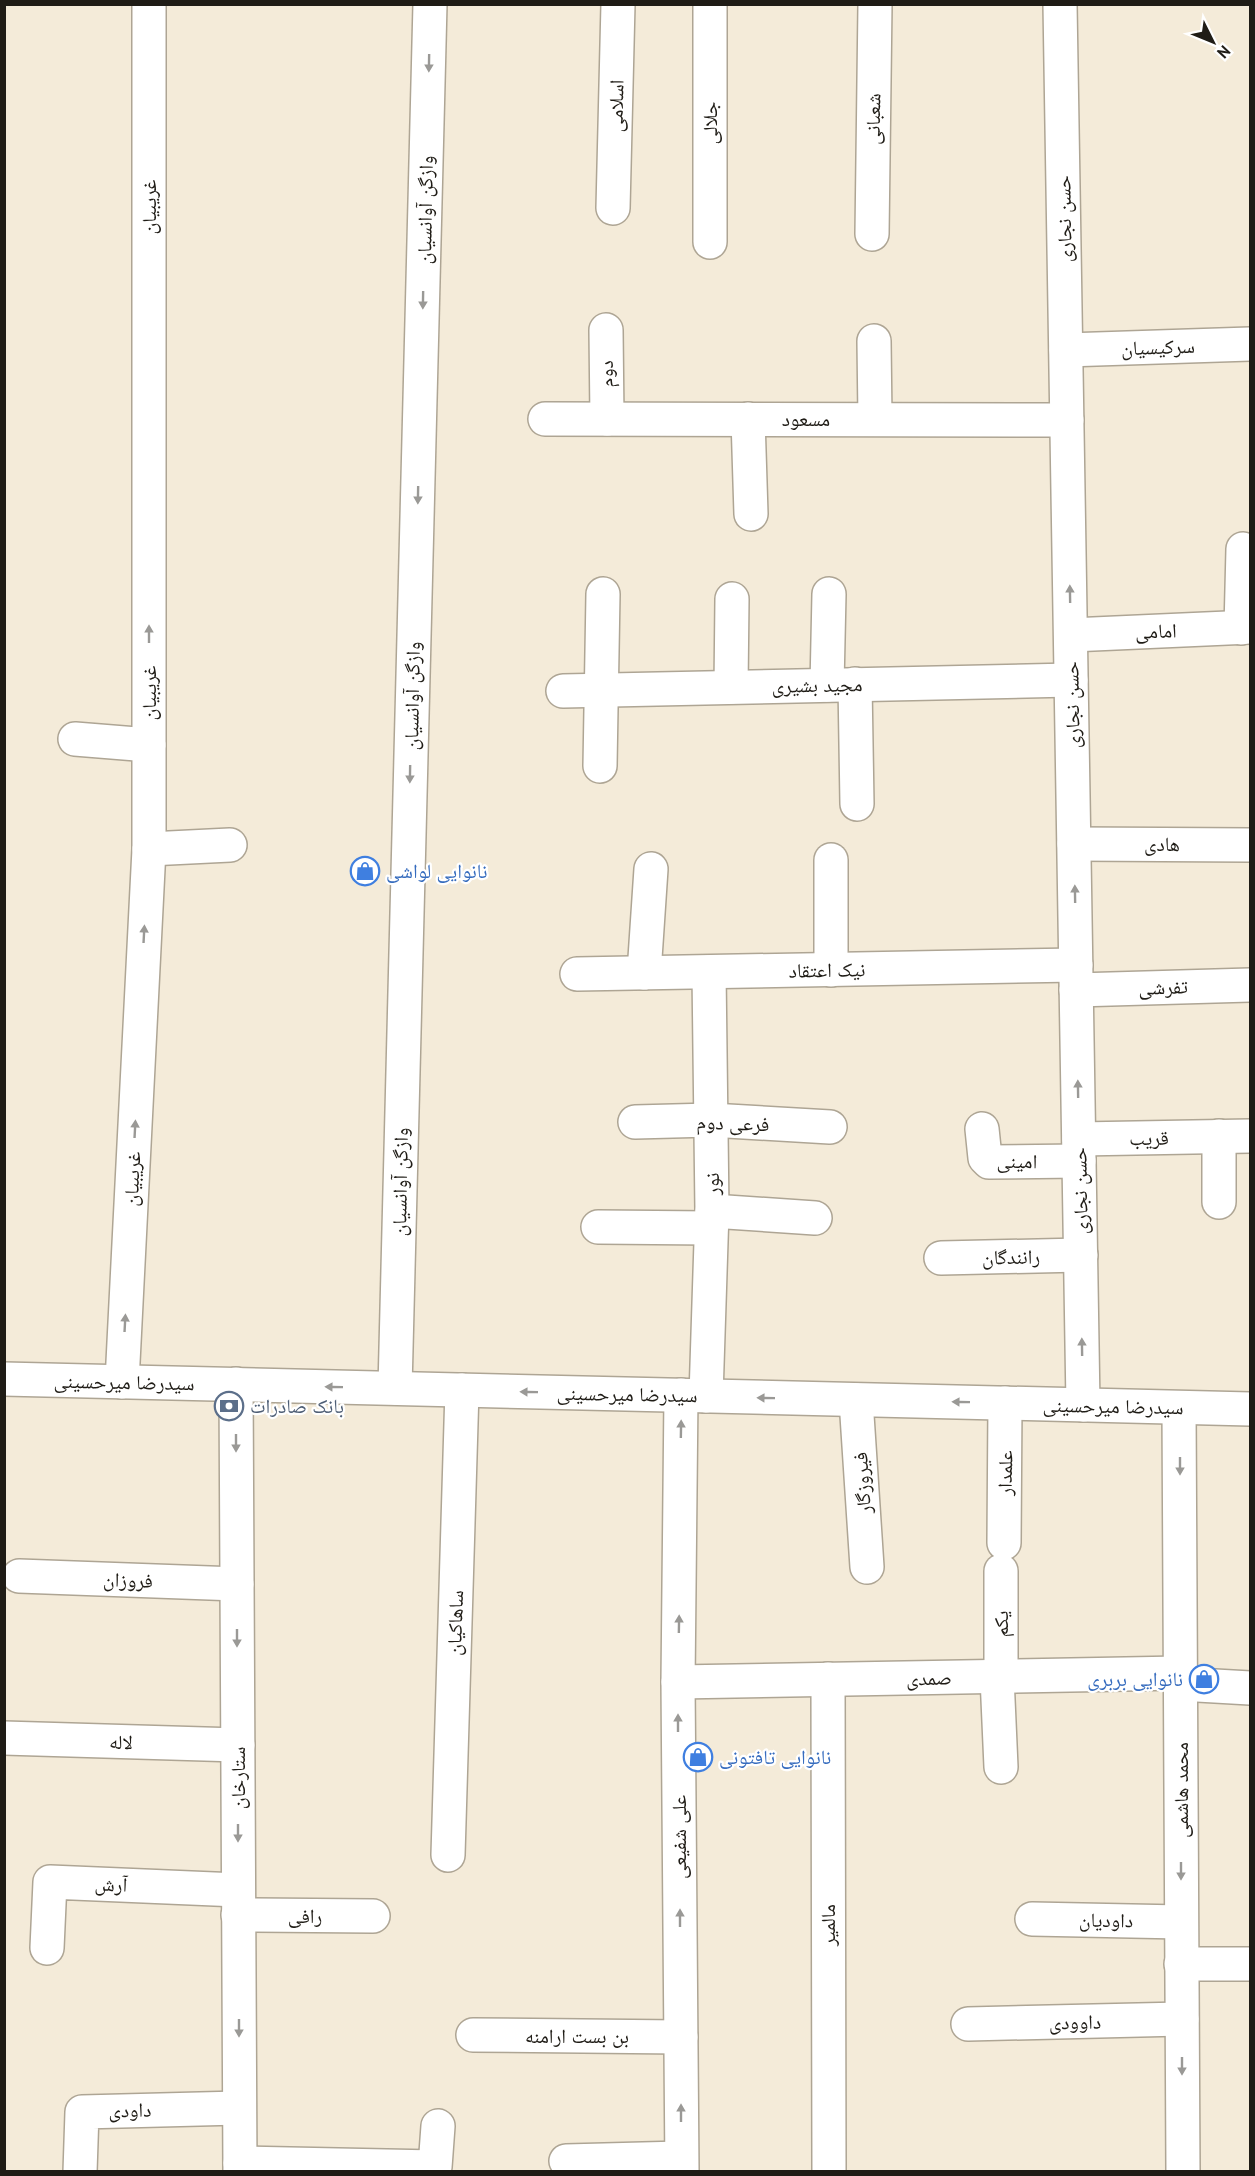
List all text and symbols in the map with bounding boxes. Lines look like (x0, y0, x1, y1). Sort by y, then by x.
north arrow (1183, 12, 1243, 72)
text: N (1213, 42, 1235, 63)
one-way arrow (424, 53, 433, 72)
street label: اسلامی (603, 79, 629, 133)
street label: شعبانی (860, 93, 886, 145)
street label: جلالی (697, 101, 723, 144)
street label: وازگن آوانسیان (411, 155, 439, 265)
street label: حسن نجاری (1050, 175, 1078, 263)
street label: غریبیان (136, 180, 162, 234)
one-way arrow (418, 290, 427, 309)
street label: سرکیسیان (1121, 333, 1195, 361)
street label: دوم (593, 360, 620, 388)
street label: مسعود (782, 406, 830, 432)
one-way arrow (413, 485, 422, 504)
one-way arrow (1065, 584, 1075, 603)
street label: امامی (1135, 617, 1177, 645)
one-way arrow (144, 624, 154, 643)
street label: وازگن آوانسیان (398, 641, 426, 751)
street label: حسن نجاری (1058, 661, 1086, 749)
street label: غریبیان (136, 666, 162, 720)
street label: مجید بشیری (771, 671, 863, 699)
one-way arrow (406, 764, 415, 783)
street label: هادی (1144, 831, 1180, 857)
shop icon: نانوایی لواشی (349, 855, 381, 887)
place label: نانوایی لواشی (386, 858, 487, 884)
one-way arrow (1070, 884, 1080, 903)
one-way arrow (140, 924, 149, 943)
street label: نیک اعتقاد (788, 956, 866, 984)
street label: تفرشی (1138, 973, 1188, 1001)
one-way arrow (1073, 1079, 1083, 1098)
street label: فرعی دوم (696, 1109, 770, 1138)
one-way arrow (130, 1119, 139, 1138)
street label: قریب (1129, 1125, 1169, 1151)
street label: وازگن آوانسیان (386, 1127, 414, 1237)
street label: حسن نجاری (1066, 1147, 1094, 1235)
street label: امینی (996, 1148, 1038, 1174)
street label: غریبیان (118, 1151, 146, 1207)
street label: نور (699, 1172, 725, 1197)
street label: رانندگان (982, 1243, 1040, 1271)
one-way arrow (121, 1314, 130, 1333)
one-way arrow (1077, 1337, 1087, 1356)
street label: سیدرضا میرحسینی (53, 1368, 195, 1396)
street label: سیدرضا میرحسینی (556, 1380, 698, 1408)
one-way arrow (325, 1382, 344, 1391)
one-way arrow (520, 1387, 539, 1396)
bank icon: بانک صادرات (213, 1390, 245, 1422)
street label: سیدرضا میرحسینی (1042, 1392, 1184, 1420)
place label: بانک صادرات (250, 1393, 344, 1419)
one-way arrow (757, 1393, 776, 1402)
one-way arrow (952, 1397, 971, 1407)
one-way arrow (676, 1419, 686, 1438)
one-way arrow (231, 1433, 241, 1452)
street label: علمدار (992, 1450, 1018, 1497)
street label: فیروزگار (847, 1451, 877, 1516)
one-way arrow (1175, 1457, 1185, 1476)
street label: فروزان (103, 1566, 153, 1594)
street label: ساهاکیان (441, 1590, 469, 1656)
street label: یکم (988, 1611, 1015, 1637)
one-way arrow (674, 1614, 683, 1633)
one-way arrow (232, 1628, 242, 1647)
shop icon: نانوایی بربری (1188, 1663, 1220, 1695)
street label: صمدی (906, 1665, 952, 1691)
place label: نانوایی بربری (1087, 1666, 1183, 1692)
one-way arrow (673, 1714, 683, 1733)
street label: لاله (109, 1729, 133, 1755)
shop icon: نانوایی تافتونی (682, 1741, 714, 1773)
street label: محمد هاشمی (1168, 1742, 1194, 1838)
place label: نانوایی تافتونی (719, 1744, 831, 1770)
street label: ستارخان (225, 1747, 251, 1809)
street label: علی شفیعی (666, 1795, 692, 1879)
one-way arrow (233, 1823, 243, 1842)
one-way arrow (1176, 1862, 1186, 1881)
street label: آرش (94, 1870, 129, 1898)
street label: رافی (288, 1903, 322, 1929)
street label: مالمیر (815, 1904, 841, 1947)
street label: داودیان (1079, 1907, 1133, 1933)
one-way arrow (675, 1909, 685, 1928)
street label: داوودی (1049, 2009, 1101, 2035)
one-way arrow (234, 2018, 244, 2037)
street label: بن بست ارامنه (525, 2023, 629, 2049)
one-way arrow (1177, 2057, 1187, 2076)
street label: داودی (108, 2097, 152, 2123)
one-way arrow (676, 2104, 686, 2123)

